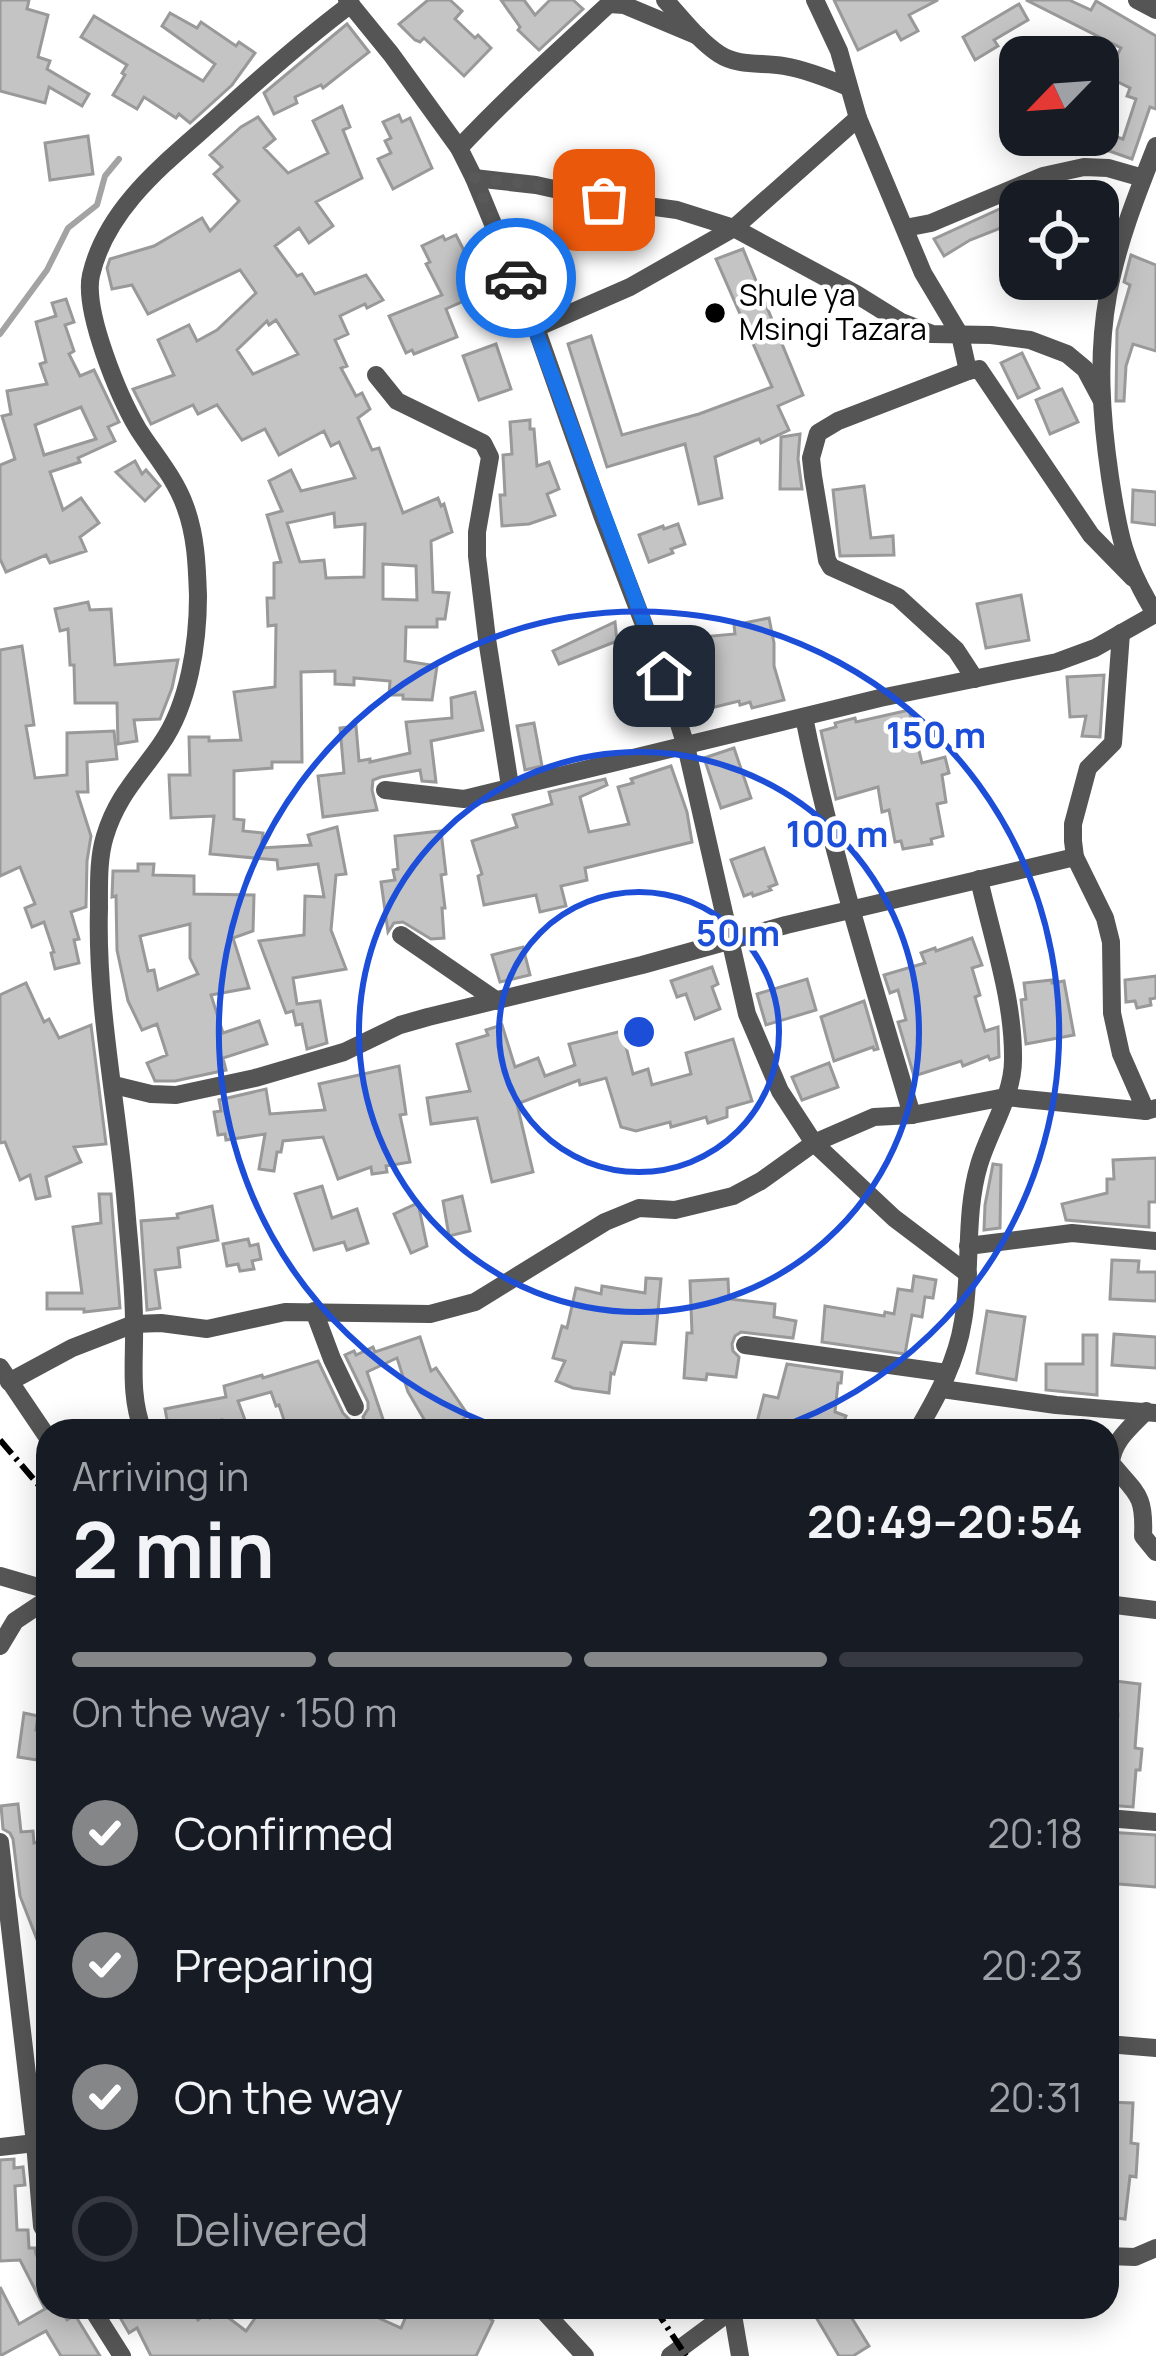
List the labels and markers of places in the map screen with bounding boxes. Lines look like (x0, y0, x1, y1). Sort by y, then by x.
pin (553, 149, 655, 251)
place label: Shule ya Msingi Tazara (739, 274, 927, 349)
marker: Shule ya Msingi Tazara (702, 300, 728, 326)
pin (613, 625, 715, 727)
centre of rings (618, 1011, 660, 1053)

